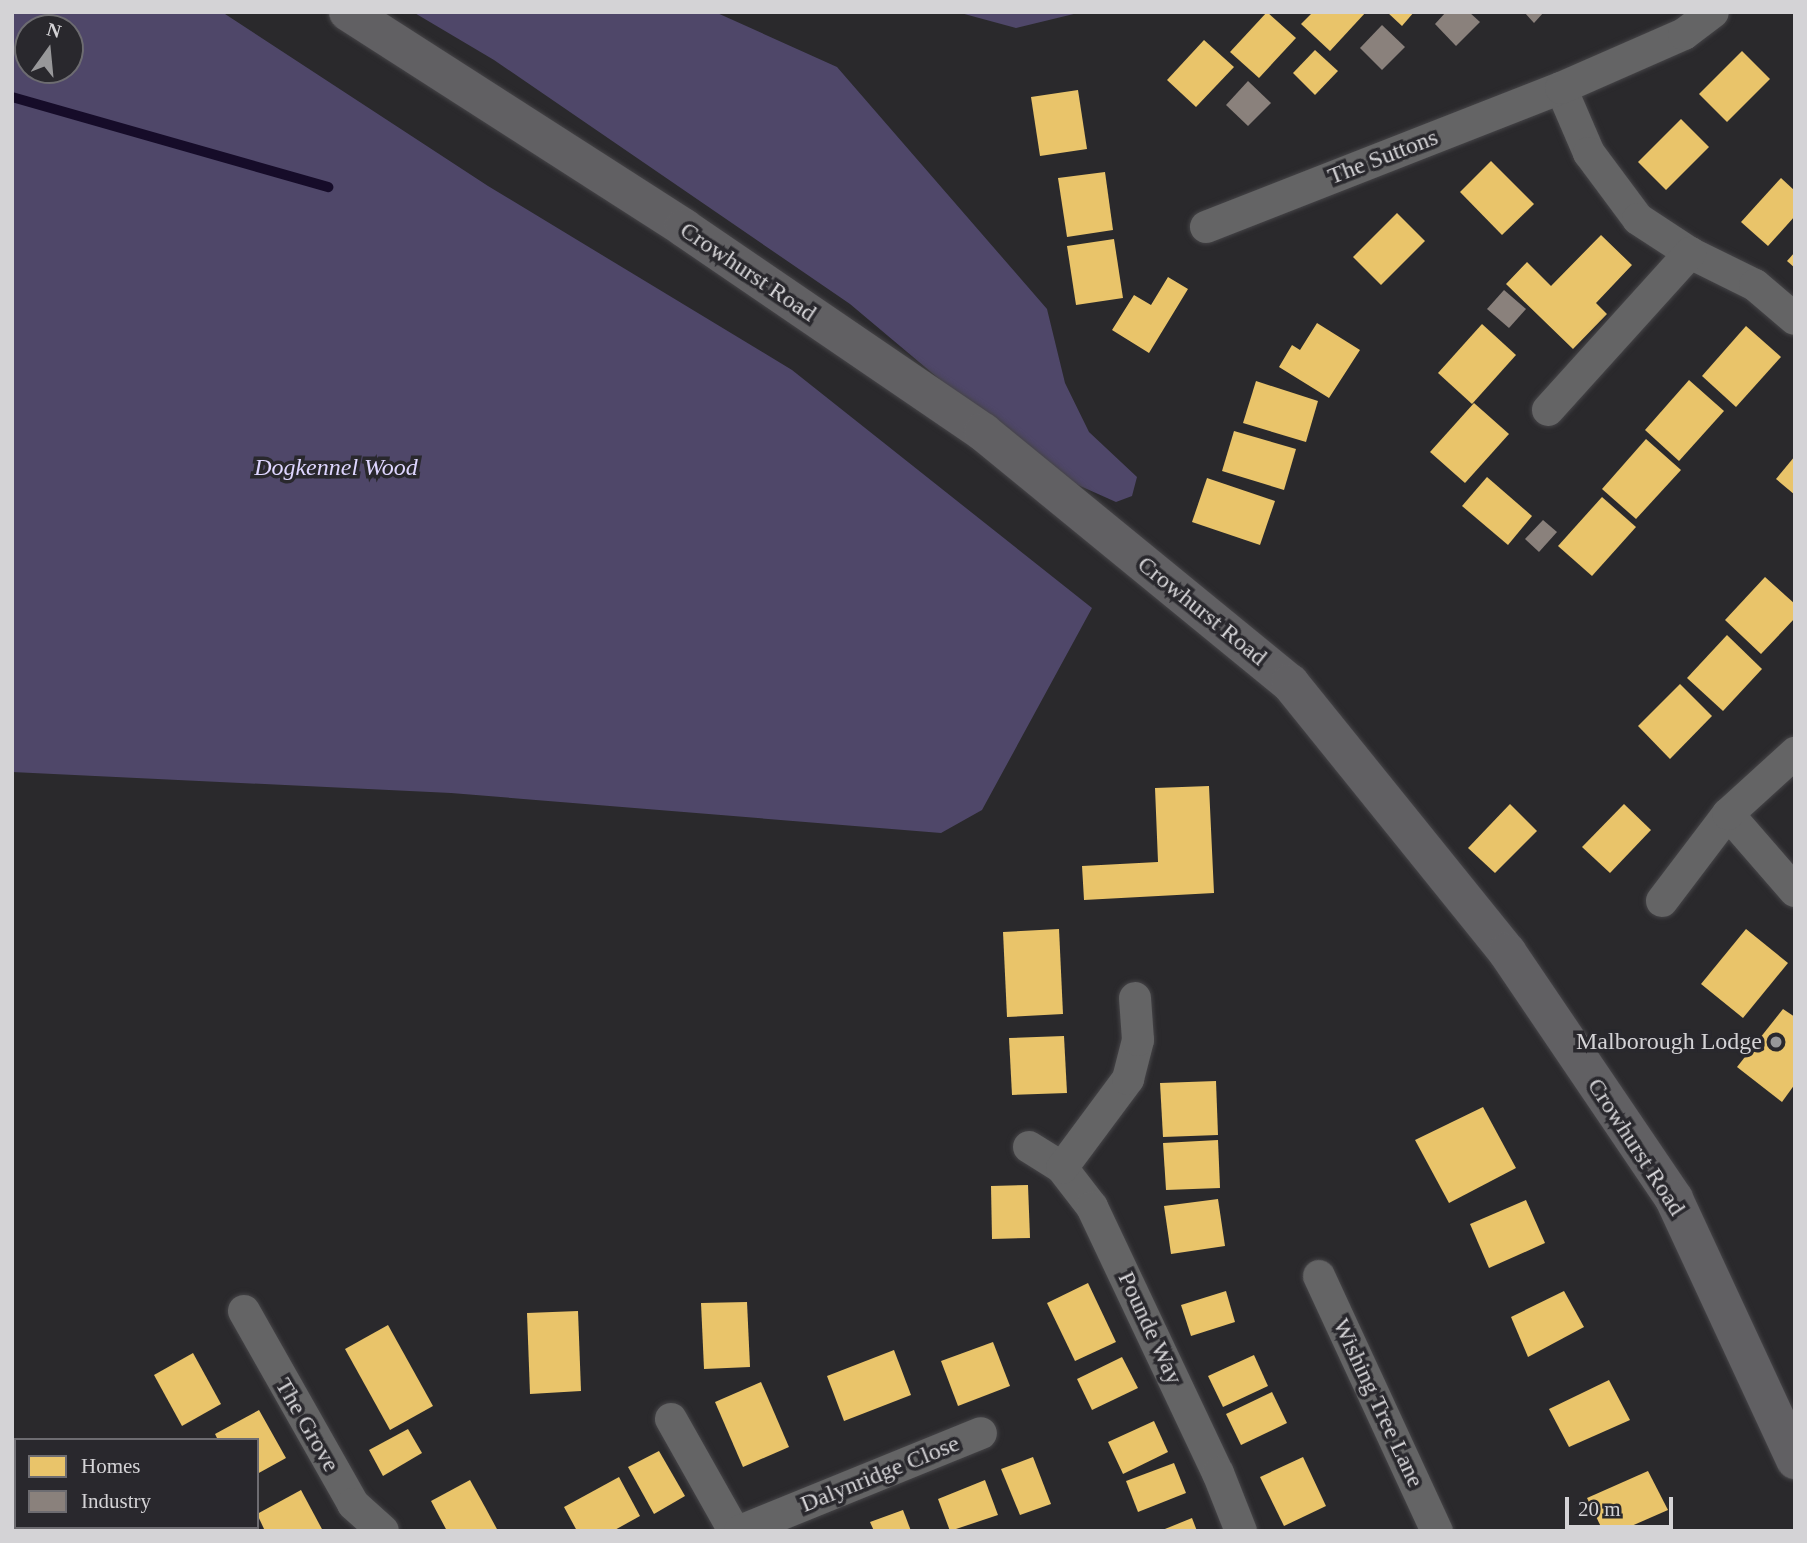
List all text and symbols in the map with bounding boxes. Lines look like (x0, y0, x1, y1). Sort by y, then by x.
north arrow (14, 14, 84, 84)
text: N (45, 18, 63, 42)
street label: The Suttons (1324, 123, 1442, 191)
street label: Crowhurst Road (674, 216, 822, 328)
park label: Dogkennel Wood (254, 454, 418, 482)
street label: Crowhurst Road (1132, 550, 1272, 672)
place label: Malborough Lodge (1576, 1028, 1762, 1056)
marker: Malborough Lodge (1768, 1034, 1784, 1050)
street label: Crowhurst Road (1581, 1073, 1691, 1221)
street label: Pounde Way (1111, 1267, 1189, 1389)
street label: Wishing Tree Lane (1326, 1314, 1430, 1492)
street label: The Grove (269, 1373, 345, 1477)
street label: Dalynridge Close (796, 1429, 964, 1519)
legend (14, 1438, 259, 1529)
text: Homes (81, 1454, 141, 1478)
scale bar (1569, 1484, 1678, 1528)
text: Industry (81, 1489, 151, 1513)
text: 20 m (1578, 1497, 1621, 1521)

